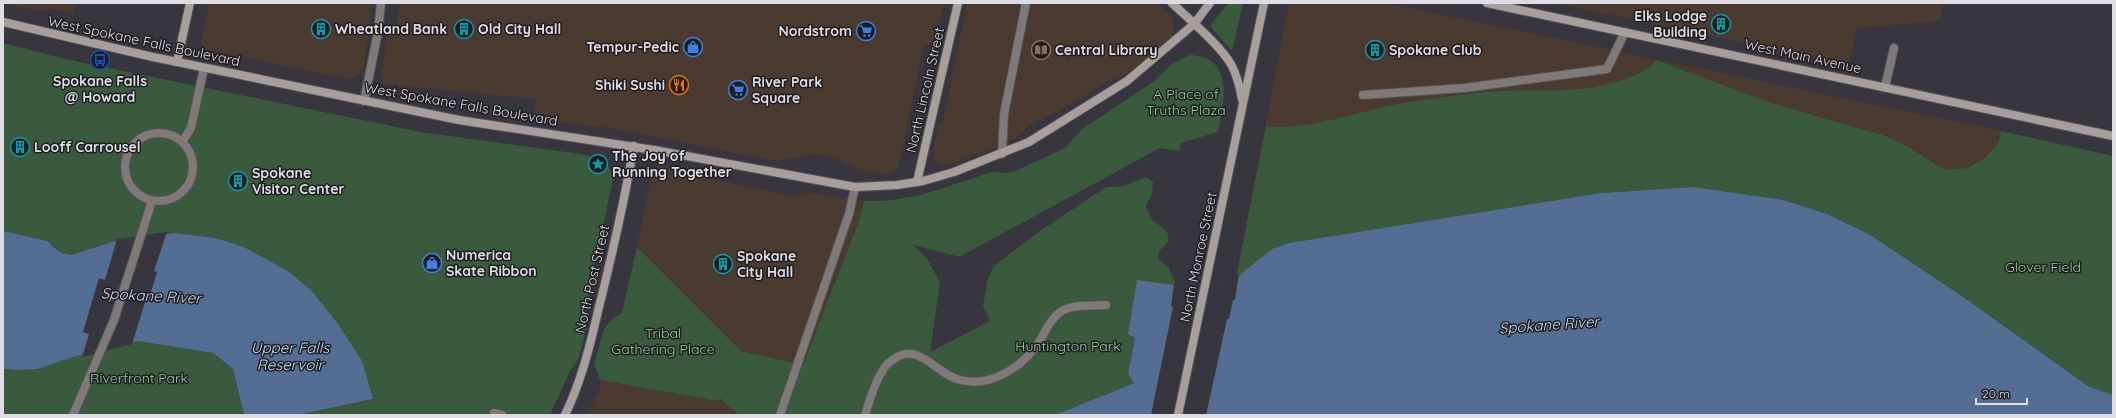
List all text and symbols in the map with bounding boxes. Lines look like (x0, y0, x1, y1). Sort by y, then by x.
place label: Elks Lodge Building (1634, 7, 1707, 41)
street label: West Spokane Falls Boulevard (46, 12, 242, 70)
building icon: Elks Lodge Building (1710, 13, 1732, 35)
building icon: Wheatland Bank (310, 18, 332, 40)
building icon: Old City Hall (453, 18, 475, 40)
place label: Wheatland Bank (335, 20, 447, 38)
place label: Old City Hall (478, 20, 561, 38)
supermarket icon: Nordstrom (855, 20, 877, 42)
place label: Nordstrom (779, 22, 852, 40)
street label: North Lincoln Street (902, 25, 948, 154)
street label: West Main Avenue (1743, 35, 1863, 77)
shop icon: Tempur-Pedic (682, 36, 704, 58)
place label: Tempur-Pedic (586, 38, 679, 56)
library icon: Central Library (1030, 39, 1052, 61)
building icon: Spokane Club (1364, 39, 1386, 61)
place label: Central Library (1055, 41, 1157, 59)
place label: Spokane Club (1389, 41, 1482, 59)
bus stop icon: Spokane Falls @ Howard (89, 49, 111, 71)
place label: Spokane Falls @ Howard (53, 72, 147, 106)
place label: River Park Square (752, 73, 822, 107)
restaurant icon: Shiki Sushi (668, 74, 690, 96)
place label: Shiki Sushi (595, 76, 665, 94)
street label: West Spokane Falls Boulevard (363, 78, 559, 130)
supermarket icon: River Park Square (727, 79, 749, 101)
park label: A Place of Truths Plaza (1146, 85, 1226, 119)
building icon: Looff Carrousel (9, 136, 31, 158)
place label: Looff Carrousel (34, 138, 141, 156)
place label: The Joy of Running Together (612, 147, 732, 181)
place icon: The Joy of Running Together (587, 153, 609, 175)
place label: Spokane Visitor Center (252, 164, 345, 198)
building icon: Spokane Visitor Center (227, 170, 249, 192)
street label: North Monroe Street (1175, 190, 1221, 324)
street label: North Post Street (571, 223, 613, 335)
place label: Numerica Skate Ribbon (446, 246, 536, 280)
place label: Spokane City Hall (737, 247, 796, 281)
shop icon: Numerica Skate Ribbon (421, 252, 443, 274)
building icon: Spokane City Hall (712, 253, 734, 275)
park label: Glover Field (2005, 258, 2081, 276)
water label: Spokane River (100, 283, 204, 308)
water label: Spokane River (1498, 311, 1602, 337)
park label: Tribal Gathering Place (611, 324, 715, 358)
park label: Huntington Park (1015, 337, 1121, 355)
water label: Upper Falls Reservoir (251, 338, 330, 374)
park label: Riverfront Park (90, 369, 188, 387)
scale bar (1976, 380, 2027, 406)
text: 20 m (1982, 386, 2010, 401)

